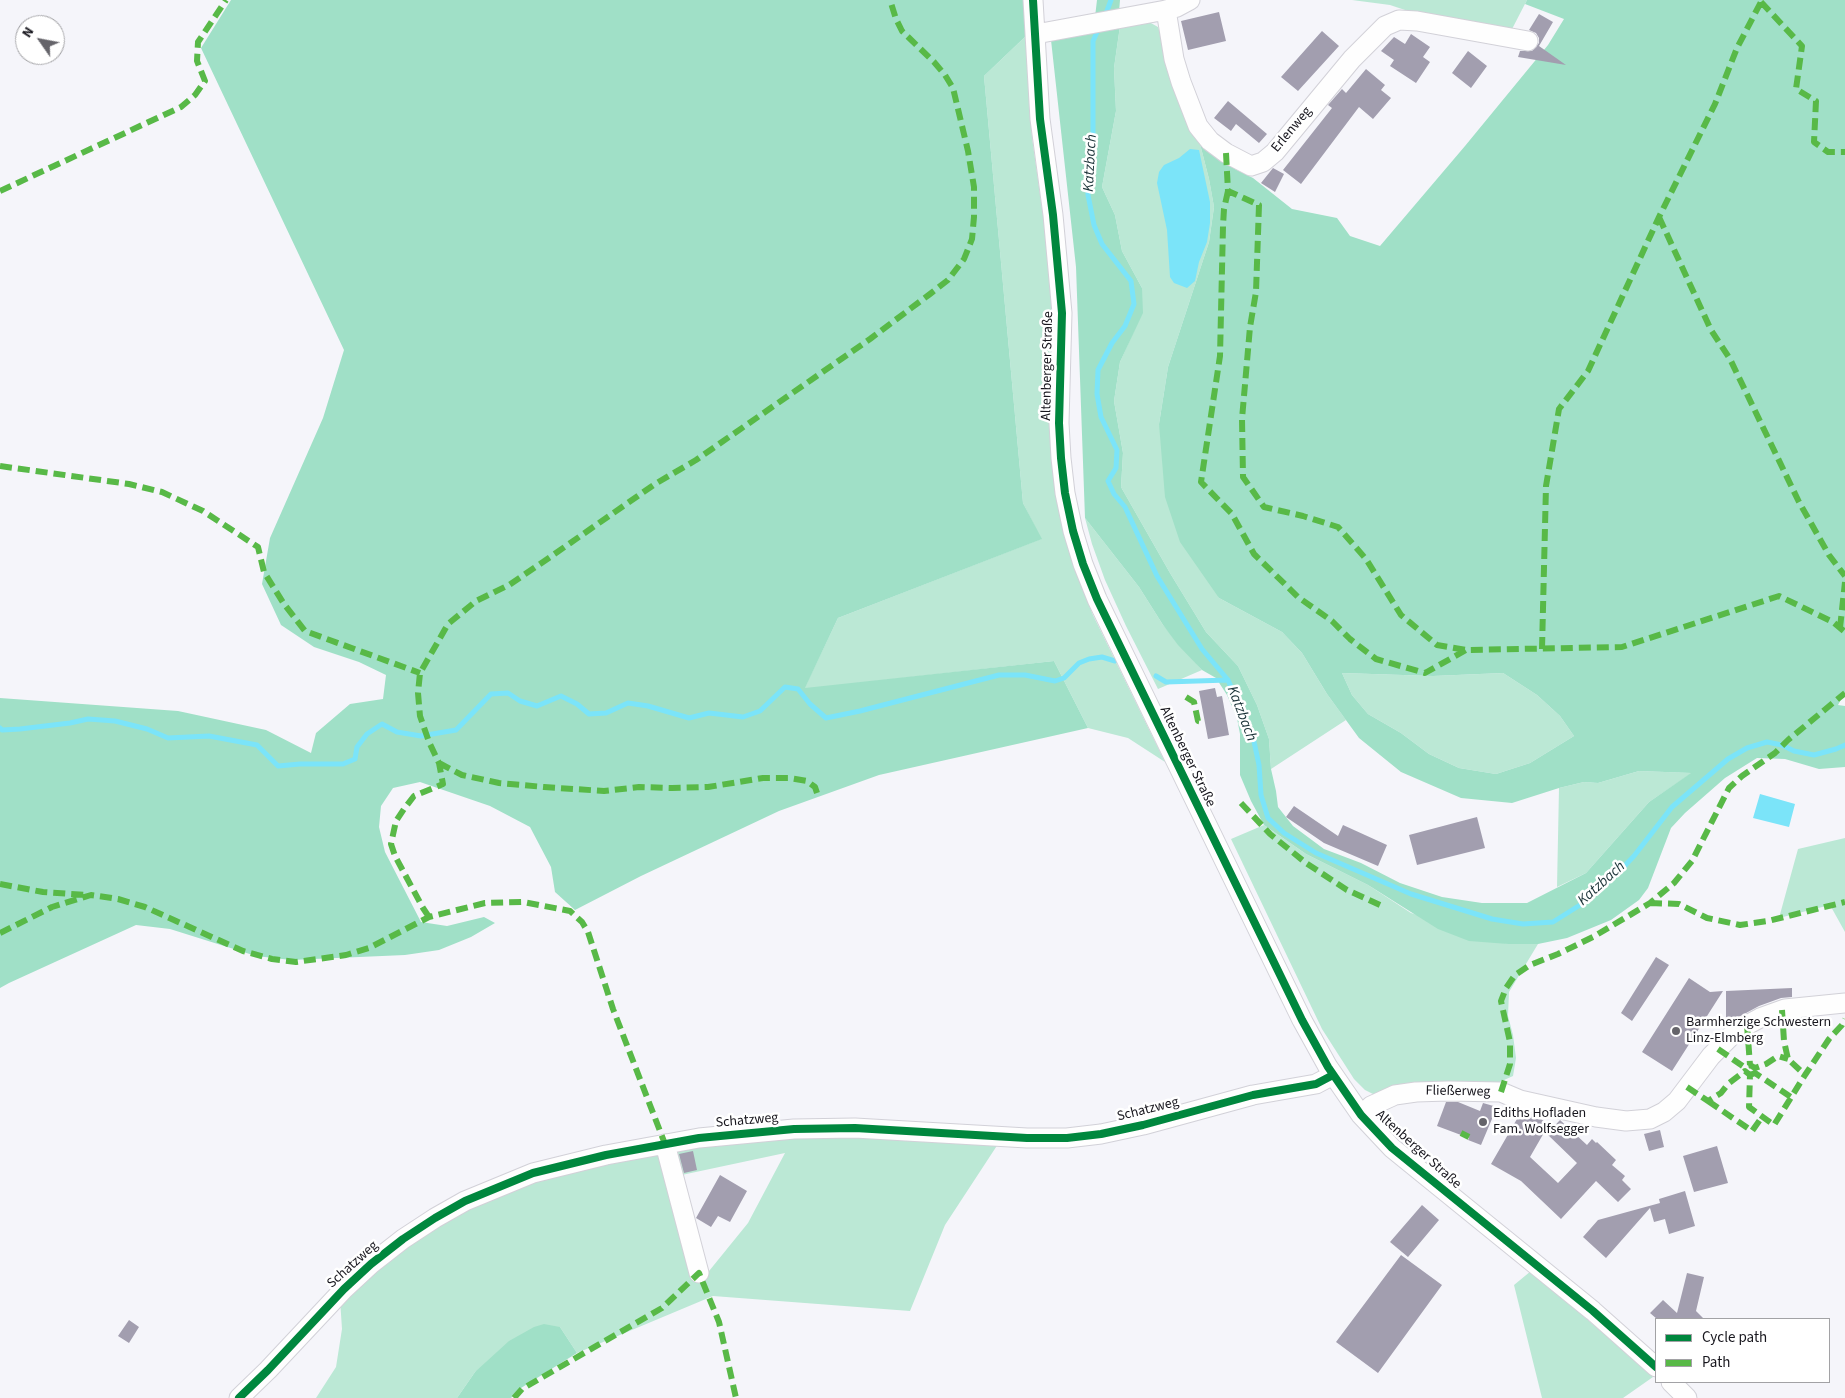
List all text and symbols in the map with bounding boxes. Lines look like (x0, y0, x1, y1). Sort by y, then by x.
north arrow (15, 15, 65, 65)
text: N (17, 23, 39, 42)
street label: Erlenweg (1268, 104, 1316, 156)
water label: Katzbach (1081, 134, 1101, 192)
street label: Altenberger Straße (1039, 311, 1057, 421)
water label: Katzbach (1222, 684, 1260, 744)
street label: Altenberger Straße (1155, 704, 1219, 810)
water label: Katzbach (1575, 858, 1629, 910)
place label: Barmherzige Schwestern Linz-Elmberg (1686, 1015, 1831, 1048)
marker: Barmherzige Schwestern Linz-Elmberg (1670, 1025, 1682, 1037)
street label: Fließerweg (1425, 1083, 1491, 1101)
street label: Schatzweg (1115, 1094, 1181, 1126)
place label: Ediths Hofladen Fam. Wolfsegger (1493, 1106, 1589, 1138)
street label: Altenberger Straße (1372, 1107, 1464, 1193)
street label: Schatzweg (715, 1110, 779, 1132)
marker: Ediths Hofladen Fam. Wolfsegger (1477, 1116, 1489, 1128)
street label: Schatzweg (324, 1238, 382, 1292)
legend (1655, 1318, 1830, 1383)
text: Cycle path (1702, 1327, 1767, 1348)
text: Path (1702, 1352, 1730, 1373)

